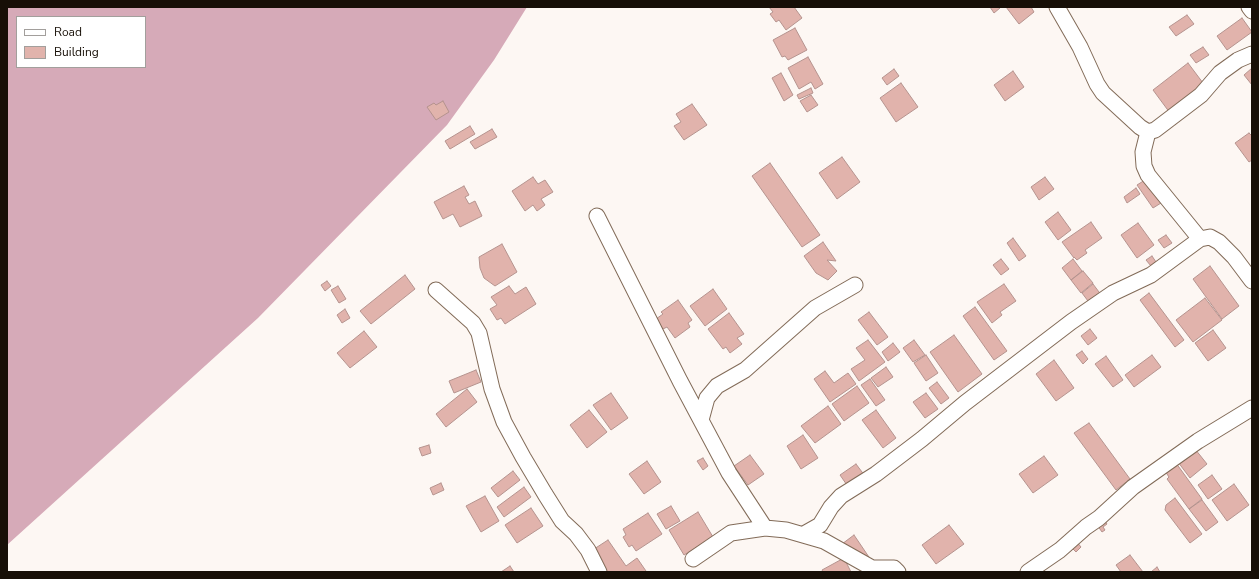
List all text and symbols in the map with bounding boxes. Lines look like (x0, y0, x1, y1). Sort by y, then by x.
legend (16, 16, 146, 68)
text: Road (54, 24, 82, 40)
text: Building (54, 44, 99, 60)

